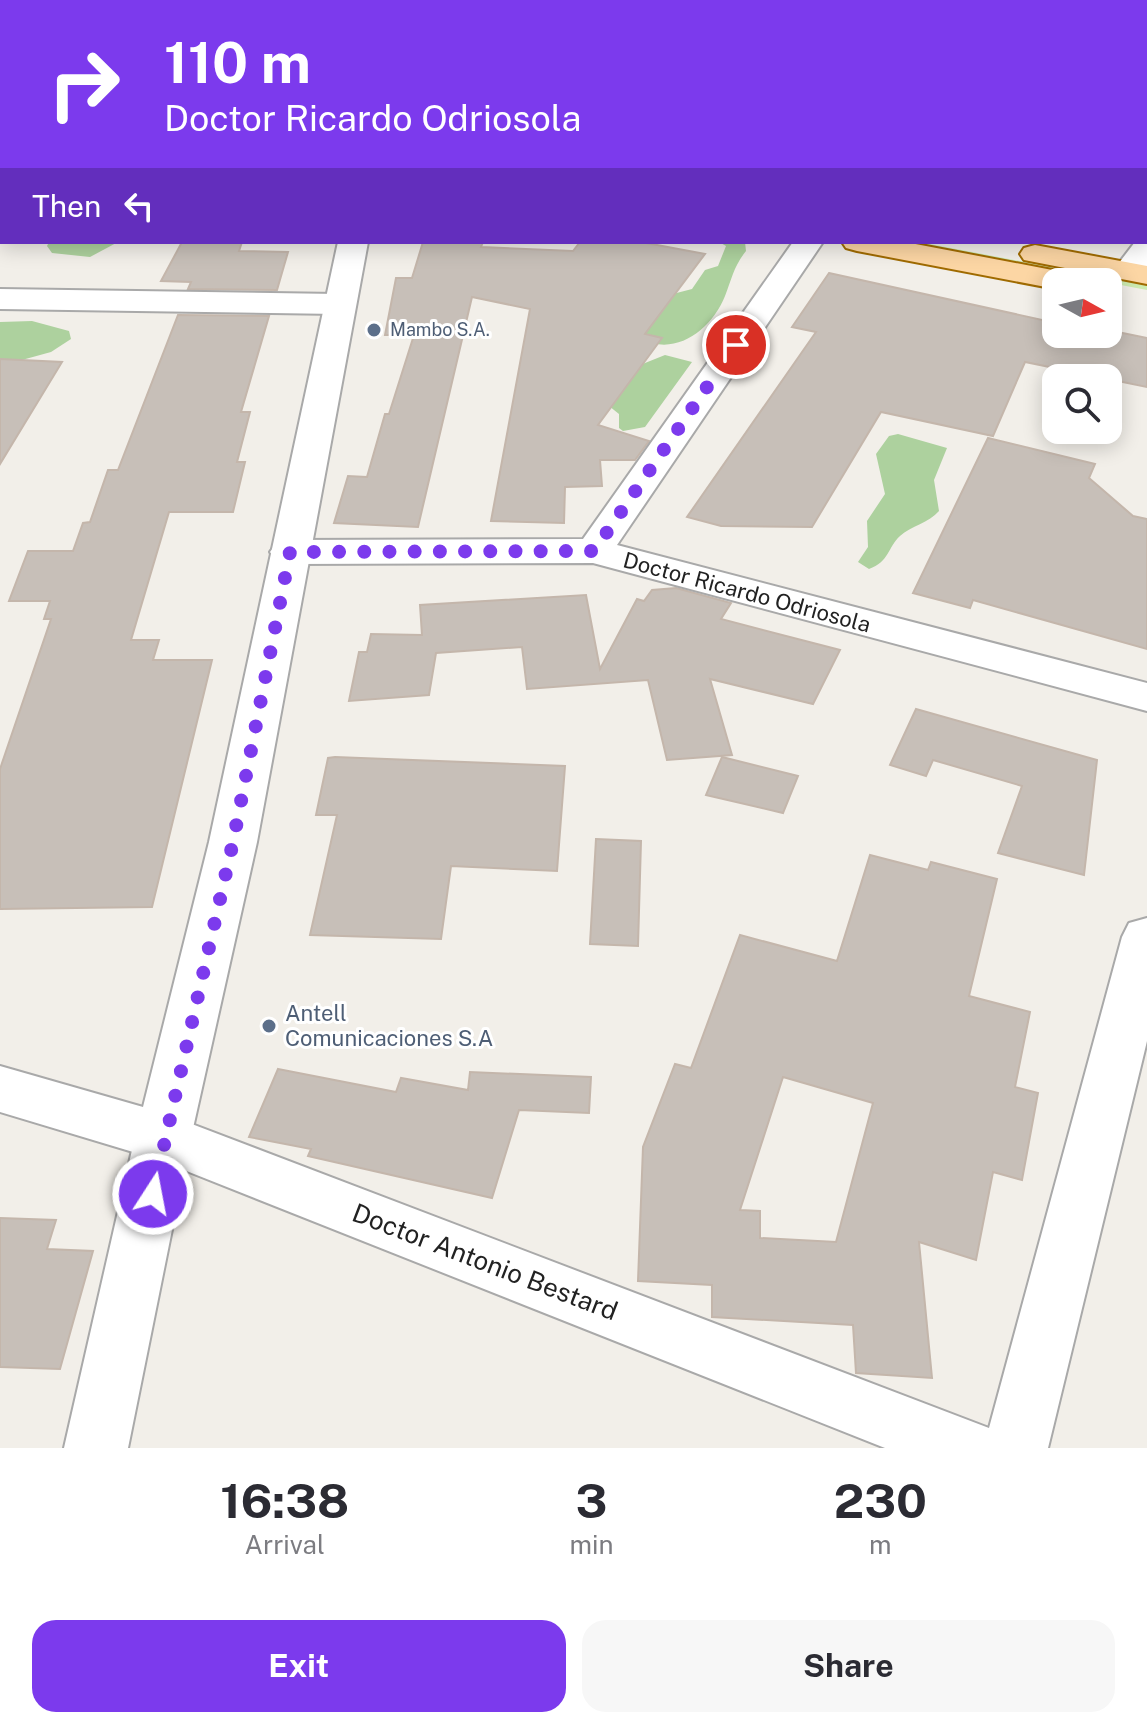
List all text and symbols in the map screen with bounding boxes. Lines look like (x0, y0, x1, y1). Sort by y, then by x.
text: 110 m (164, 30, 311, 96)
icon: right (32, 32, 136, 136)
text: Doctor Ricardo Odriosola (164, 97, 581, 139)
icon: left (117, 184, 161, 228)
text: Then (32, 188, 101, 224)
north arrow (1042, 268, 1122, 348)
map controls (1042, 268, 1122, 444)
pin (702, 311, 770, 379)
place label: Mambo S.A. (390, 319, 490, 340)
marker: Mambo S.A. (365, 321, 383, 339)
icon: arrive (714, 323, 758, 367)
button: search (1042, 364, 1122, 444)
street label: Doctor Ricardo Odriosola (620, 546, 874, 638)
place label: Antell Comunicaciones S.A (285, 1000, 493, 1051)
marker: Antell Comunicaciones S.A (260, 1017, 278, 1035)
position arrow (111, 1152, 195, 1236)
street label: Doctor Antonio Bestard (348, 1197, 622, 1326)
text: 16:38 (220, 1472, 349, 1529)
text: 3 (576, 1472, 607, 1529)
text: 230 (834, 1472, 927, 1529)
text: Arrival (245, 1529, 325, 1560)
text: min (569, 1529, 614, 1560)
text: m (869, 1529, 892, 1560)
button: Exit (32, 1620, 566, 1712)
button: Share (582, 1620, 1115, 1712)

